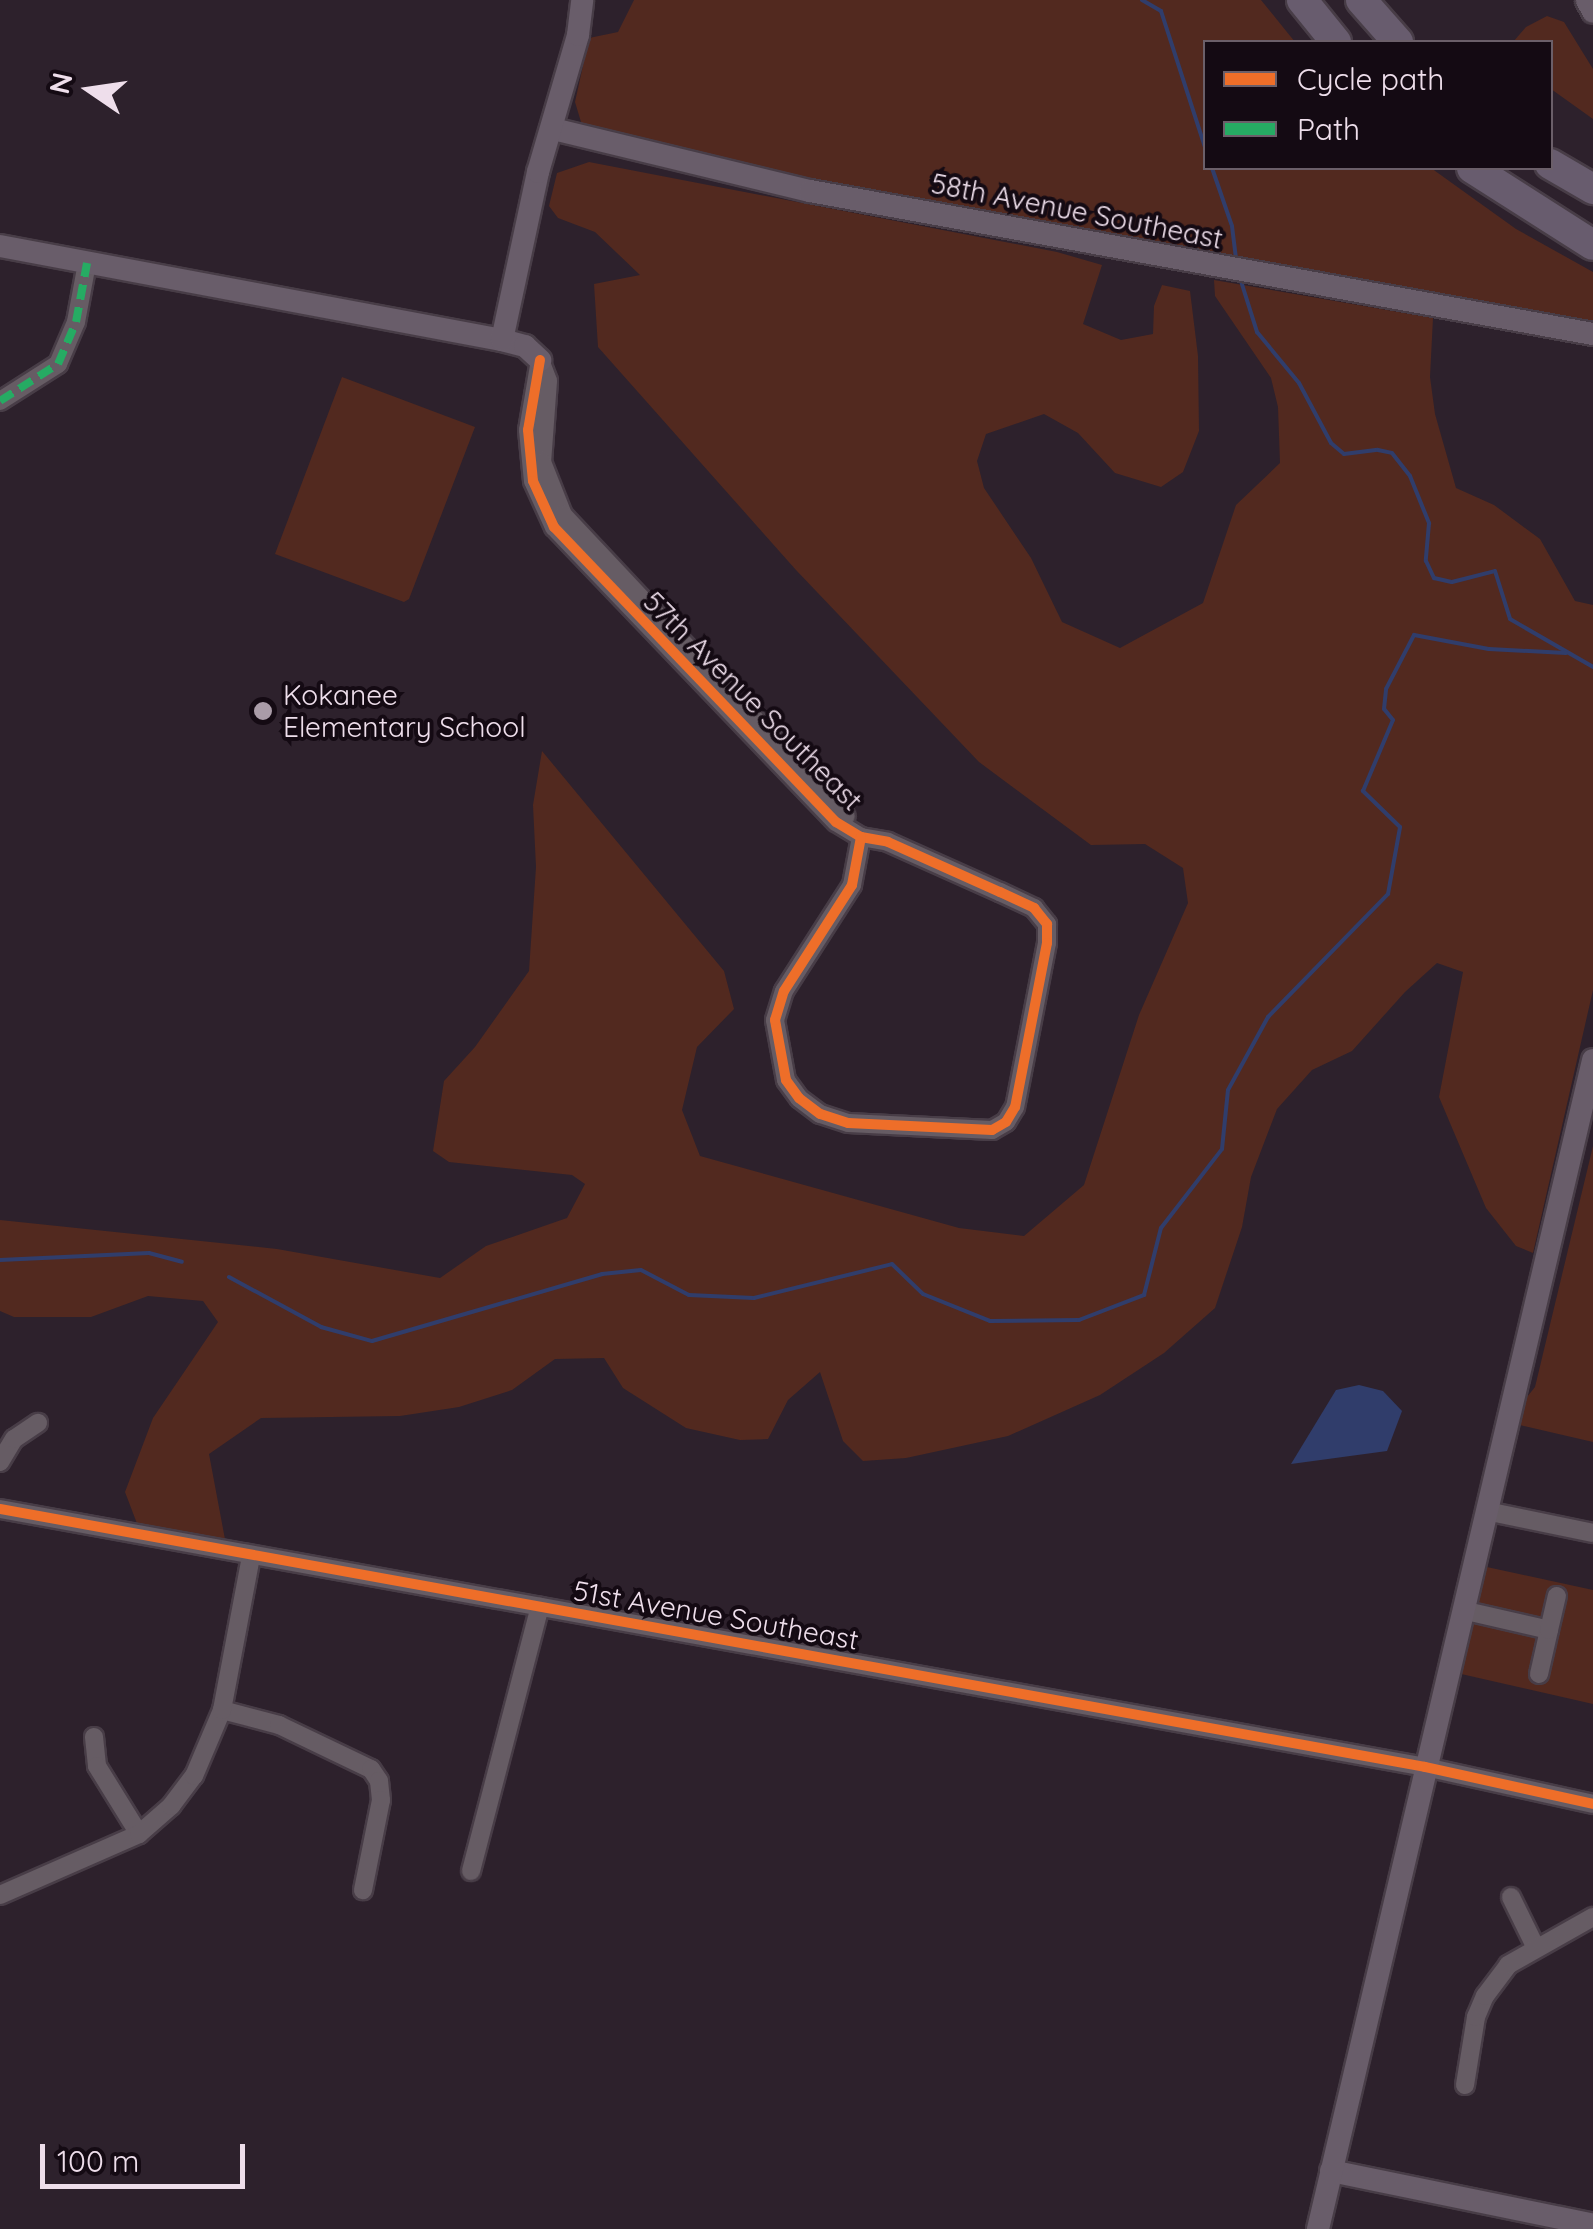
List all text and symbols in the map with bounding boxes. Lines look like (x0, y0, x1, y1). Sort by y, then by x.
north arrow (40, 40, 140, 140)
legend (1203, 40, 1553, 170)
text: Cycle path (1297, 60, 1444, 98)
text: N (41, 69, 80, 97)
text: Path (1297, 110, 1360, 148)
street label: 58th Avenue Southeast (928, 166, 1226, 256)
street label: 57th Avenue Southeast (637, 585, 869, 817)
place label: Kokanee Elementary School (283, 678, 526, 744)
marker: Kokanee Elementary School (252, 700, 274, 722)
street label: 51st Avenue Southeast (571, 1573, 861, 1657)
scale bar (45, 2124, 250, 2186)
text: 100 m (57, 2142, 139, 2180)

